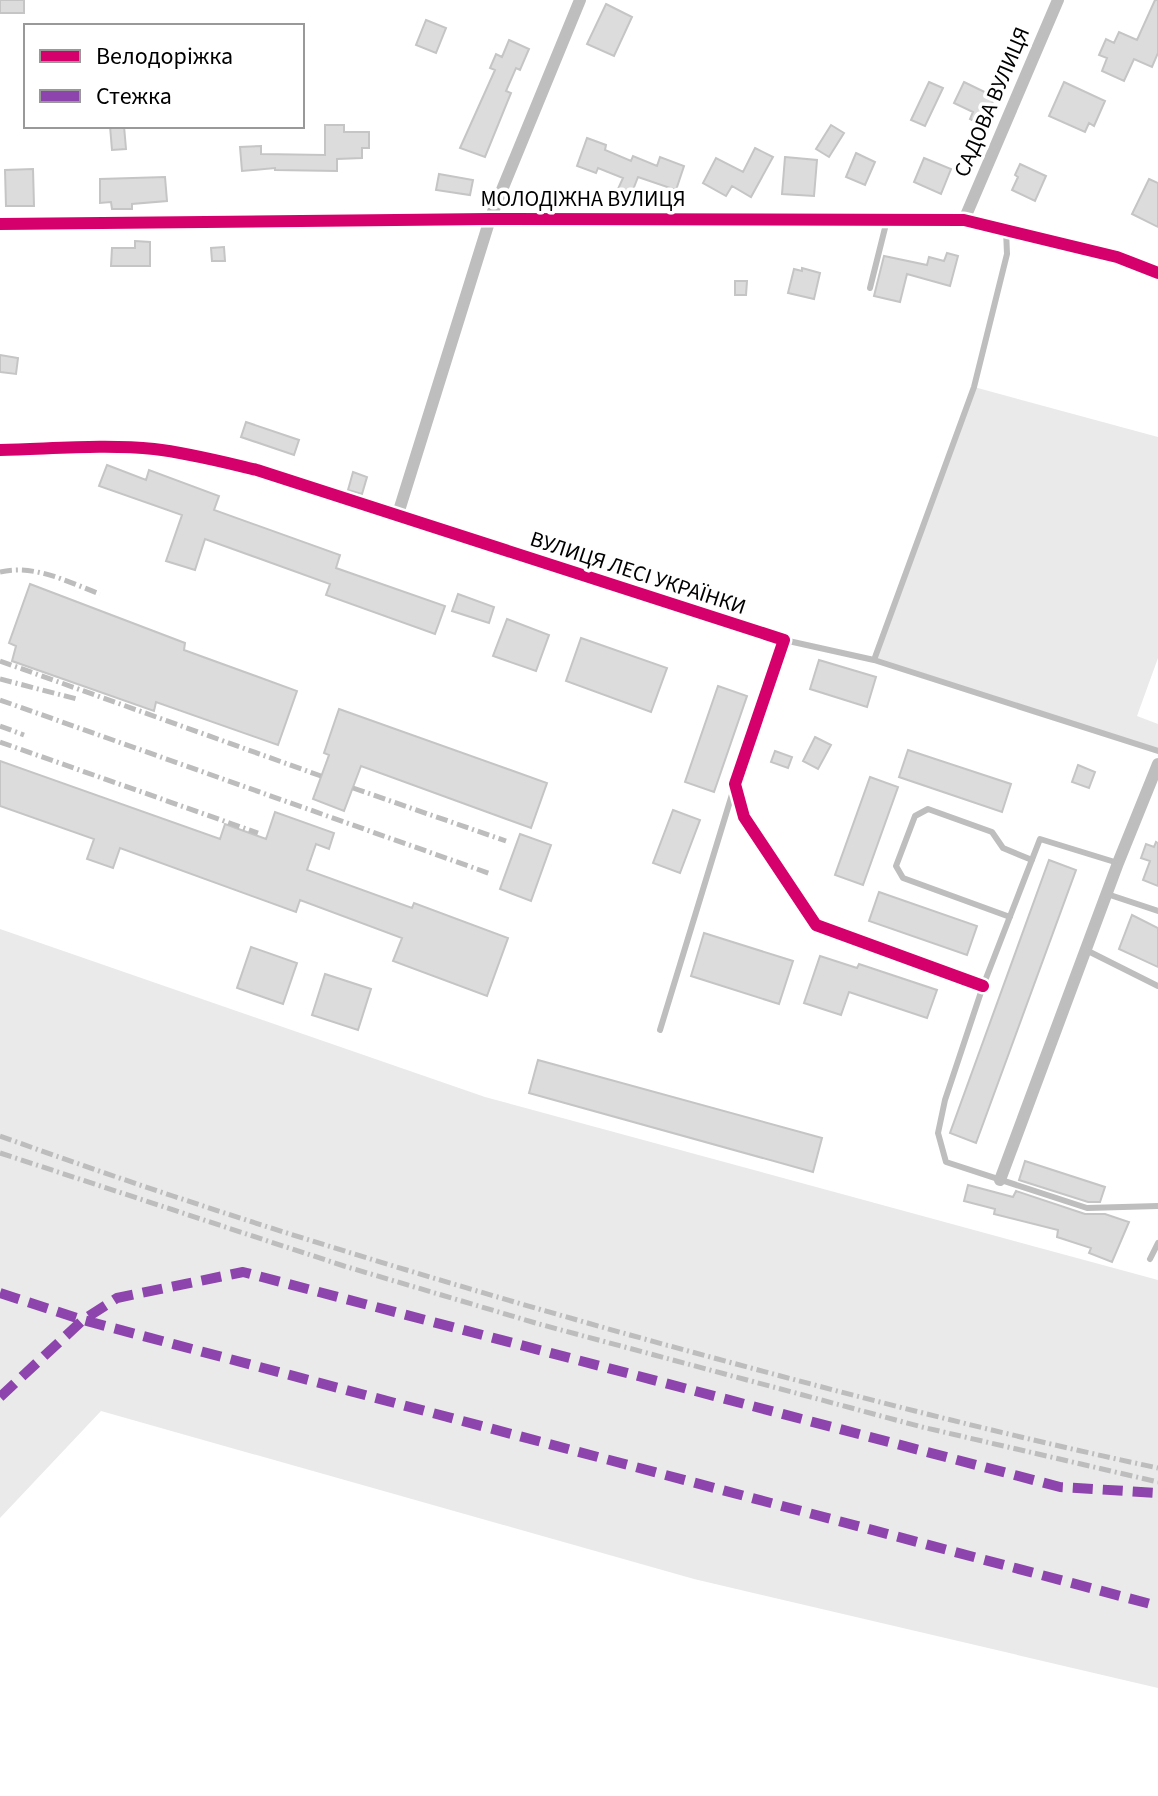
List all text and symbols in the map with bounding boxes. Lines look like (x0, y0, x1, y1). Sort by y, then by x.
street label: САДОВА ВУЛИЦЯ (946, 22, 1038, 182)
legend (24, 24, 304, 128)
text: Велодоріжка (96, 39, 233, 74)
text: Стежка (96, 79, 172, 114)
street label: МОЛОДІЖНА ВУЛИЦЯ (481, 183, 685, 215)
street label: ВУЛИЦЯ ЛЕСІ УКРАЇНКИ (526, 523, 750, 623)

